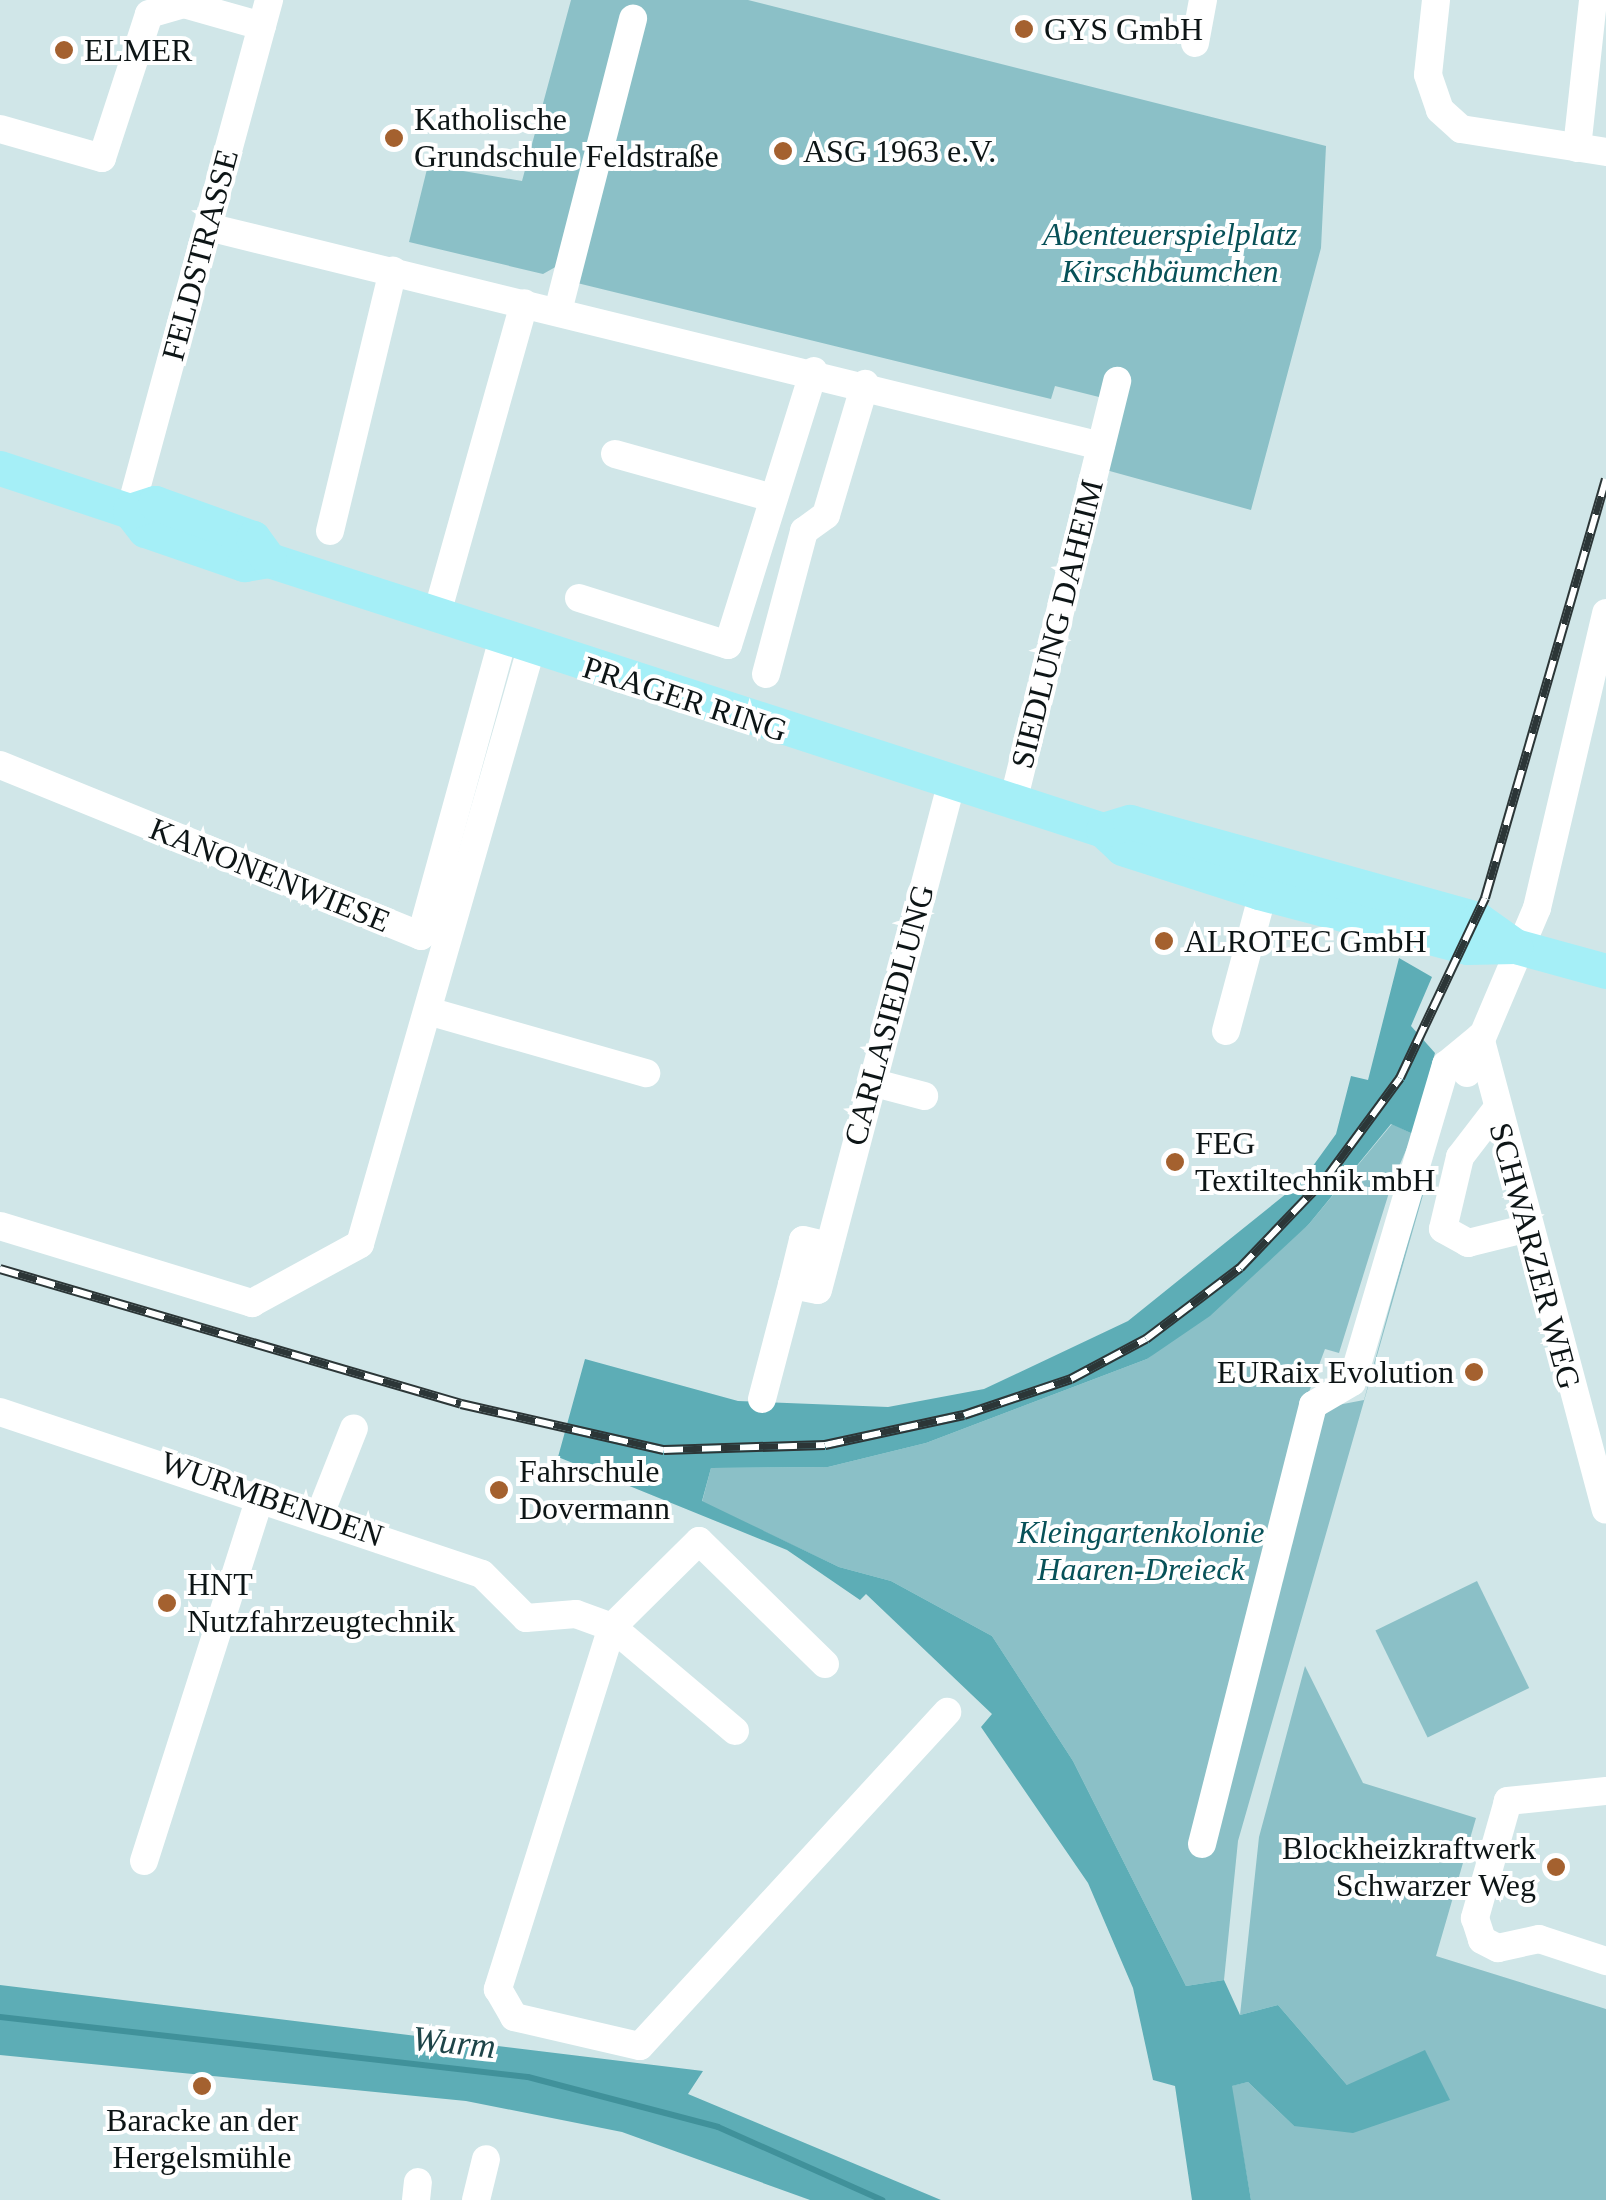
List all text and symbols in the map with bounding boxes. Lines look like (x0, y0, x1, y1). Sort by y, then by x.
place label: GYS GmbH (1044, 10, 1203, 48)
marker: GYS GmbH (1013, 18, 1035, 40)
place label: ELMER (84, 31, 192, 69)
marker: ELMER (53, 39, 75, 61)
place label: Katholische Grundschule Feldstraße (414, 101, 719, 176)
marker: Katholische Grundschule Feldstraße (383, 127, 405, 149)
place label: ASG 1963 e.V. (803, 132, 996, 170)
marker: ASG 1963 e.V. (772, 140, 794, 162)
street label: FELDSTRASSE (153, 145, 247, 365)
park label: Abenteuerspielplatz Kirschbäumchen (1043, 216, 1297, 291)
street label: SIEDLUNG DAHEIM (1003, 476, 1111, 772)
street label: PRAGER RING (578, 648, 792, 750)
street label: KANONENWIESE (144, 809, 396, 941)
street label: CARLASIEDLUNG (836, 880, 942, 1150)
place label: ALROTEC GmbH (1184, 922, 1427, 960)
marker: ALROTEC GmbH (1153, 930, 1175, 952)
street label: SCHWARZER WEG (1481, 1118, 1589, 1394)
place label: FEG Textiltechnik mbH (1195, 1125, 1435, 1200)
marker: FEG Textiltechnik mbH (1164, 1151, 1186, 1173)
place label: EURaix Evolution (1217, 1353, 1454, 1391)
marker: EURaix Evolution (1463, 1361, 1485, 1383)
street label: WURMBENDEN (156, 1443, 388, 1555)
place label: Fahrschule Dovermann (519, 1453, 670, 1528)
marker: Fahrschule Dovermann (488, 1479, 510, 1501)
park label: Kleingartenkolonie Haaren-Dreieck (1017, 1514, 1265, 1589)
place label: HNT Nutzfahrzeugtechnik (187, 1566, 455, 1641)
marker: HNT Nutzfahrzeugtechnik (156, 1592, 178, 1614)
place label: Blockheizkraftwerk Schwarzer Weg (1282, 1830, 1536, 1905)
marker: Blockheizkraftwerk Schwarzer Weg (1545, 1856, 1567, 1878)
water label: Wurm (410, 2018, 498, 2068)
marker: Baracke an der Hergelsmühle (191, 2075, 213, 2097)
place label: Baracke an der Hergelsmühle (106, 2102, 298, 2177)

